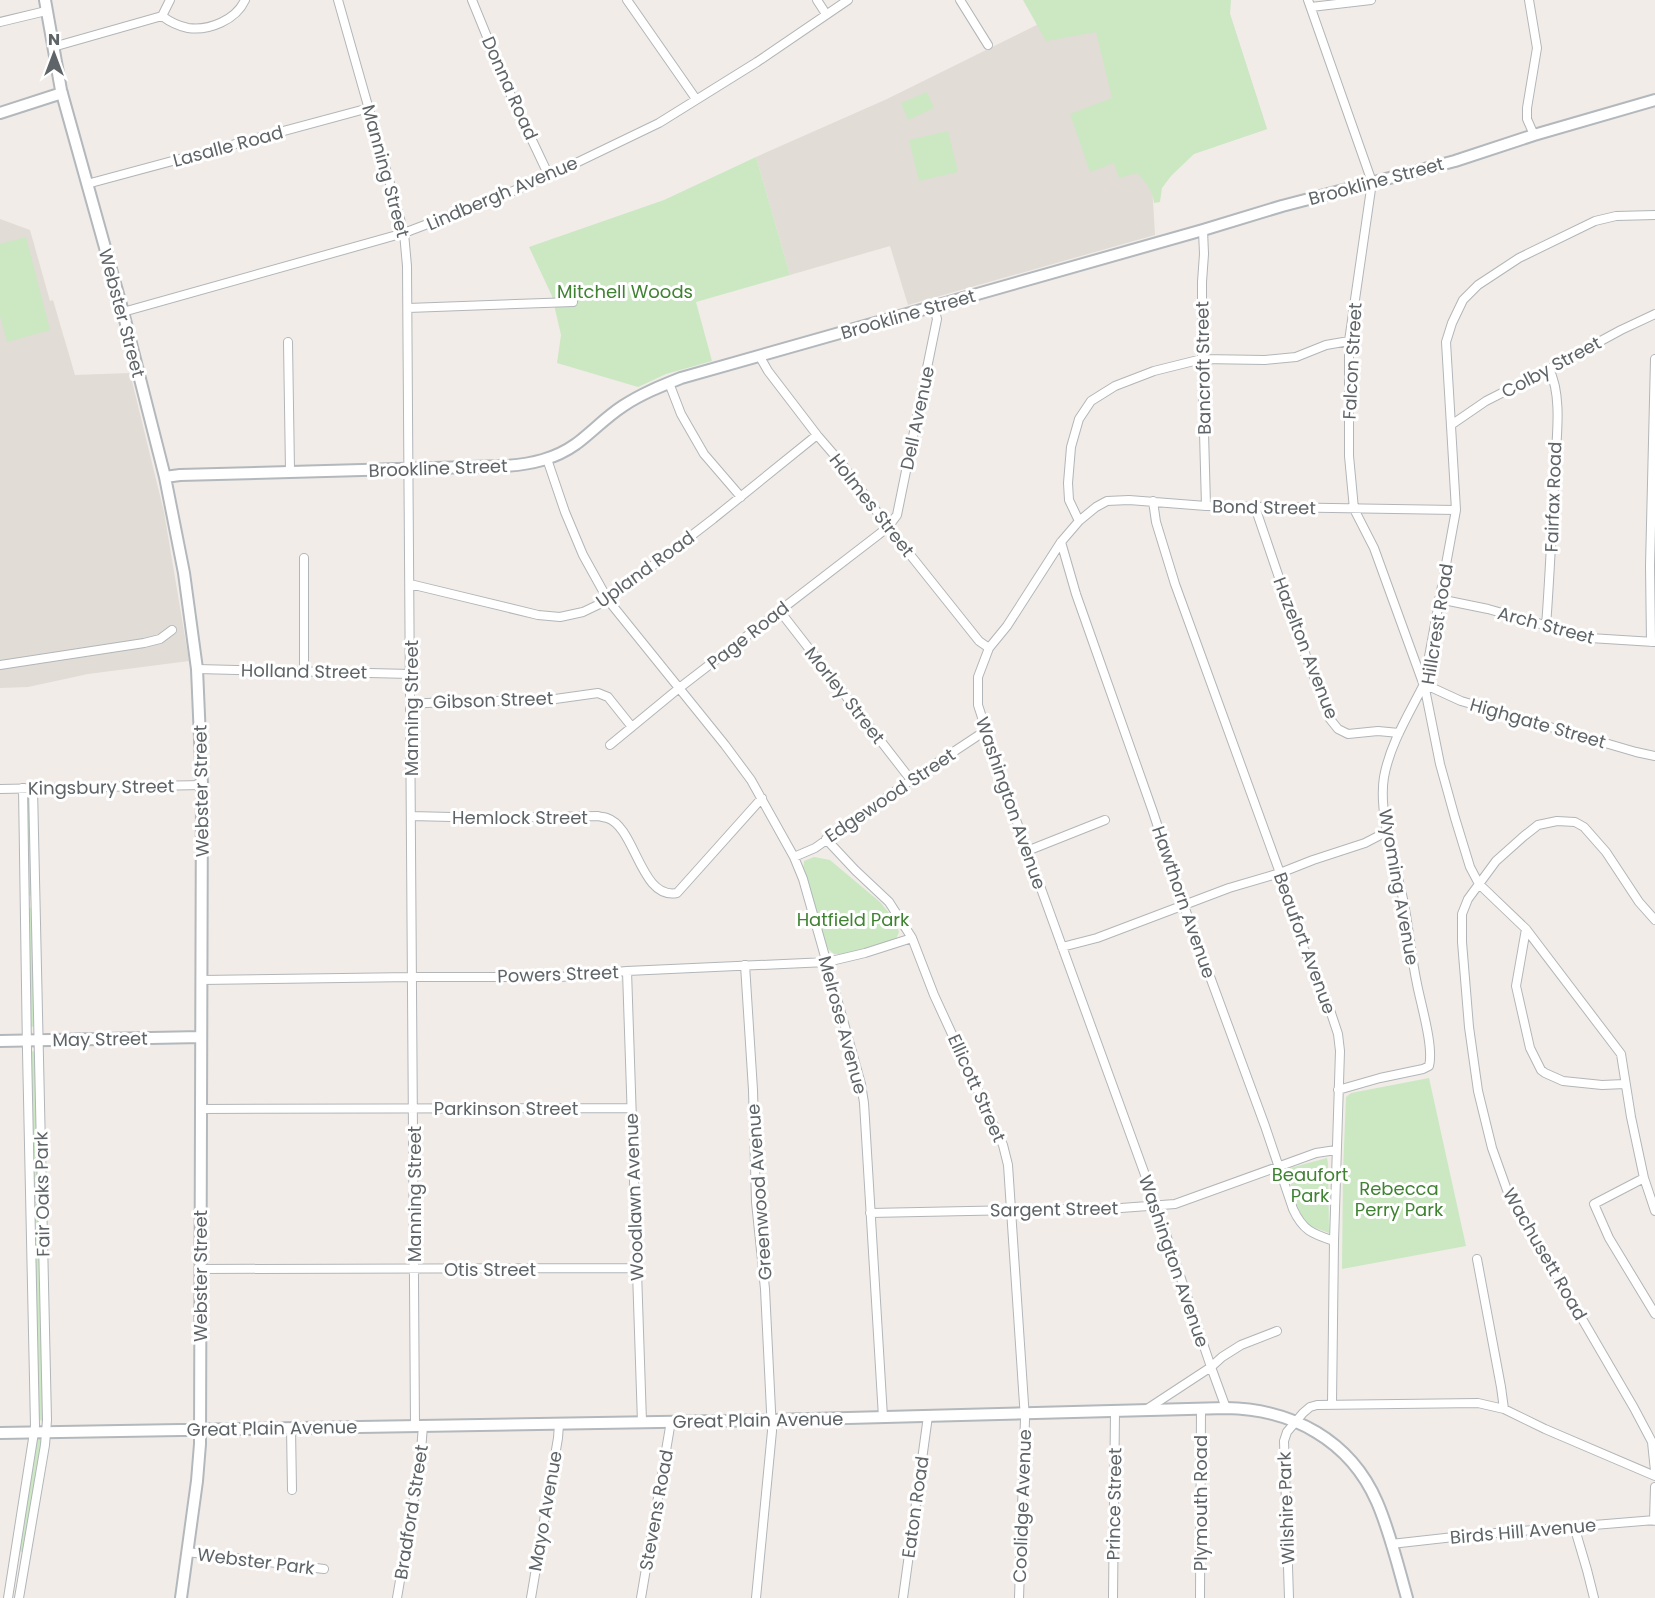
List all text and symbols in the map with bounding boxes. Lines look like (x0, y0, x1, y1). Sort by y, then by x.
north arrow (24, 24, 84, 84)
text: N (48, 28, 60, 51)
street label: Donna Road (476, 32, 544, 144)
street label: Manning Street (356, 102, 416, 240)
street label: Lasalle Road (170, 119, 286, 173)
street label: Lindbergh Avenue (423, 150, 581, 236)
street label: Brookline Street (1306, 151, 1446, 211)
street label: Webster Street (93, 246, 151, 380)
park label: Mitchell Woods (557, 279, 693, 304)
street label: Brookline Street (838, 283, 978, 345)
street label: Bancroft Street (1189, 301, 1217, 435)
street label: Falcon Street (1336, 302, 1368, 420)
street label: Colby Street (1497, 330, 1605, 404)
street label: Dell Avenue (894, 364, 940, 472)
street label: Fairfax Road (1539, 441, 1567, 553)
street label: Holmes Street (824, 448, 920, 562)
street label: Brookline Street (368, 453, 508, 483)
street label: Bond Street (1212, 494, 1316, 520)
street label: Upland Road (591, 525, 699, 613)
street label: Hillcrest Road (1415, 562, 1459, 686)
street label: Hazelton Avenue (1267, 573, 1345, 723)
street label: Page Road (702, 595, 794, 675)
street label: Arch Street (1495, 600, 1597, 650)
street label: Manning Street (399, 640, 424, 776)
street label: Morley Street (799, 641, 891, 749)
street label: Holland Street (241, 657, 367, 685)
street label: Gibson Street (432, 685, 554, 715)
street label: Highgate Street (1467, 692, 1609, 754)
street label: Washington Avenue (970, 713, 1052, 893)
street label: Webster Street (187, 725, 215, 857)
street label: Edgewood Street (820, 742, 960, 848)
street label: Kingsbury Street (28, 773, 174, 801)
street label: Hemlock Street (452, 805, 588, 830)
street label: Wyoming Avenue (1373, 807, 1425, 967)
street label: Hawthorn Avenue (1146, 822, 1222, 982)
street label: Beaufort Avenue (1268, 869, 1342, 1017)
park label: Hatfield Park (797, 907, 910, 932)
street label: Melrose Avenue (813, 953, 873, 1097)
street label: Powers Street (497, 959, 619, 989)
street label: May Street (52, 1026, 148, 1052)
street label: Ellicott Street (942, 1030, 1012, 1146)
street label: Parkinson Street (434, 1096, 578, 1121)
street label: Greenwood Avenue (740, 1103, 778, 1281)
street label: Woodlawn Avenue (619, 1113, 649, 1281)
street label: Manning Street (402, 1126, 427, 1262)
street label: Fair Oaks Park (28, 1130, 56, 1257)
park label: Beaufort Park (1272, 1162, 1348, 1208)
street label: Washington Avenue (1133, 1171, 1215, 1351)
park label: Rebecca Perry Park (1355, 1176, 1444, 1222)
street label: Wachusett Road (1497, 1183, 1593, 1325)
street label: Sargent Street (990, 1195, 1118, 1223)
street label: Webster Street (188, 1210, 213, 1342)
street label: Otis Street (444, 1257, 536, 1282)
street label: Great Plain Avenue (672, 1406, 844, 1434)
street label: Great Plain Avenue (186, 1414, 358, 1442)
street label: Coolidge Avenue (1007, 1429, 1037, 1583)
street label: Plymouth Road (1188, 1435, 1213, 1571)
street label: Bradford Street (388, 1443, 434, 1581)
street label: Prince Street (1101, 1447, 1127, 1561)
street label: Stevens Road (633, 1448, 679, 1572)
street label: Mayo Avenue (522, 1449, 568, 1573)
street label: Wilshire Park (1272, 1450, 1300, 1565)
street label: Eaton Road (895, 1454, 935, 1560)
street label: Birds Hill Avenue (1449, 1512, 1597, 1550)
street label: Webster Park (196, 1541, 317, 1581)

